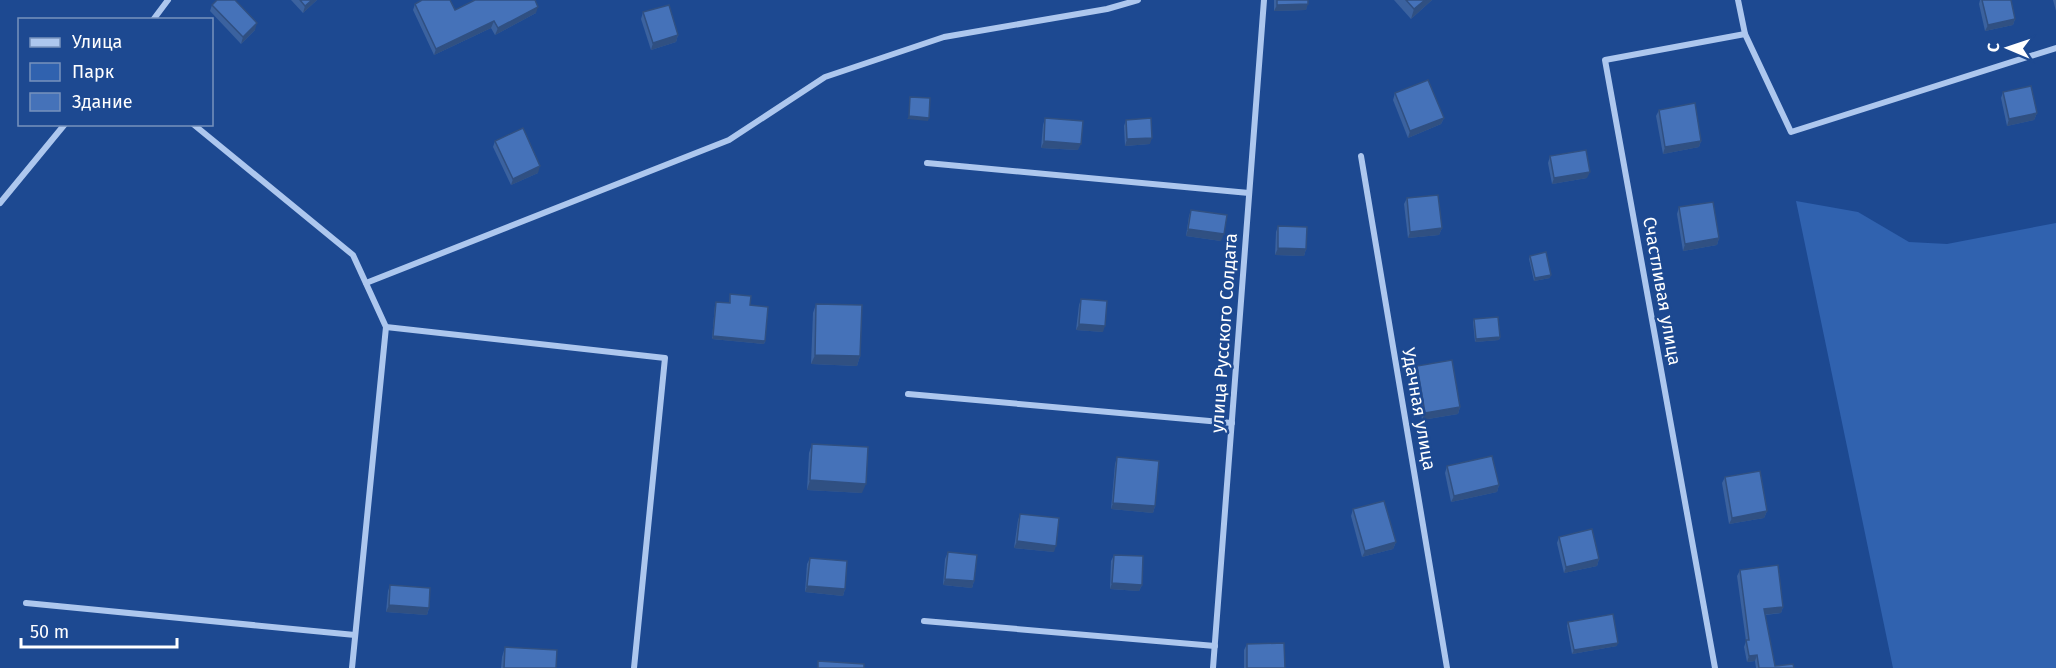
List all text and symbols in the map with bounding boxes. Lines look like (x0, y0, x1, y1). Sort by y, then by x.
legend (18, 18, 213, 126)
north arrow (1978, 18, 2038, 78)
text: Улица (72, 31, 122, 53)
text: С (1984, 42, 2003, 52)
text: Парк (72, 61, 115, 83)
text: Здание (72, 91, 133, 113)
street label: Счастливая улица (1638, 215, 1686, 367)
street label: улица Русского Солдата (1206, 232, 1242, 434)
street label: Удачная улица (1397, 346, 1441, 472)
scale bar (21, 611, 177, 649)
text: 50 m (30, 621, 69, 643)

